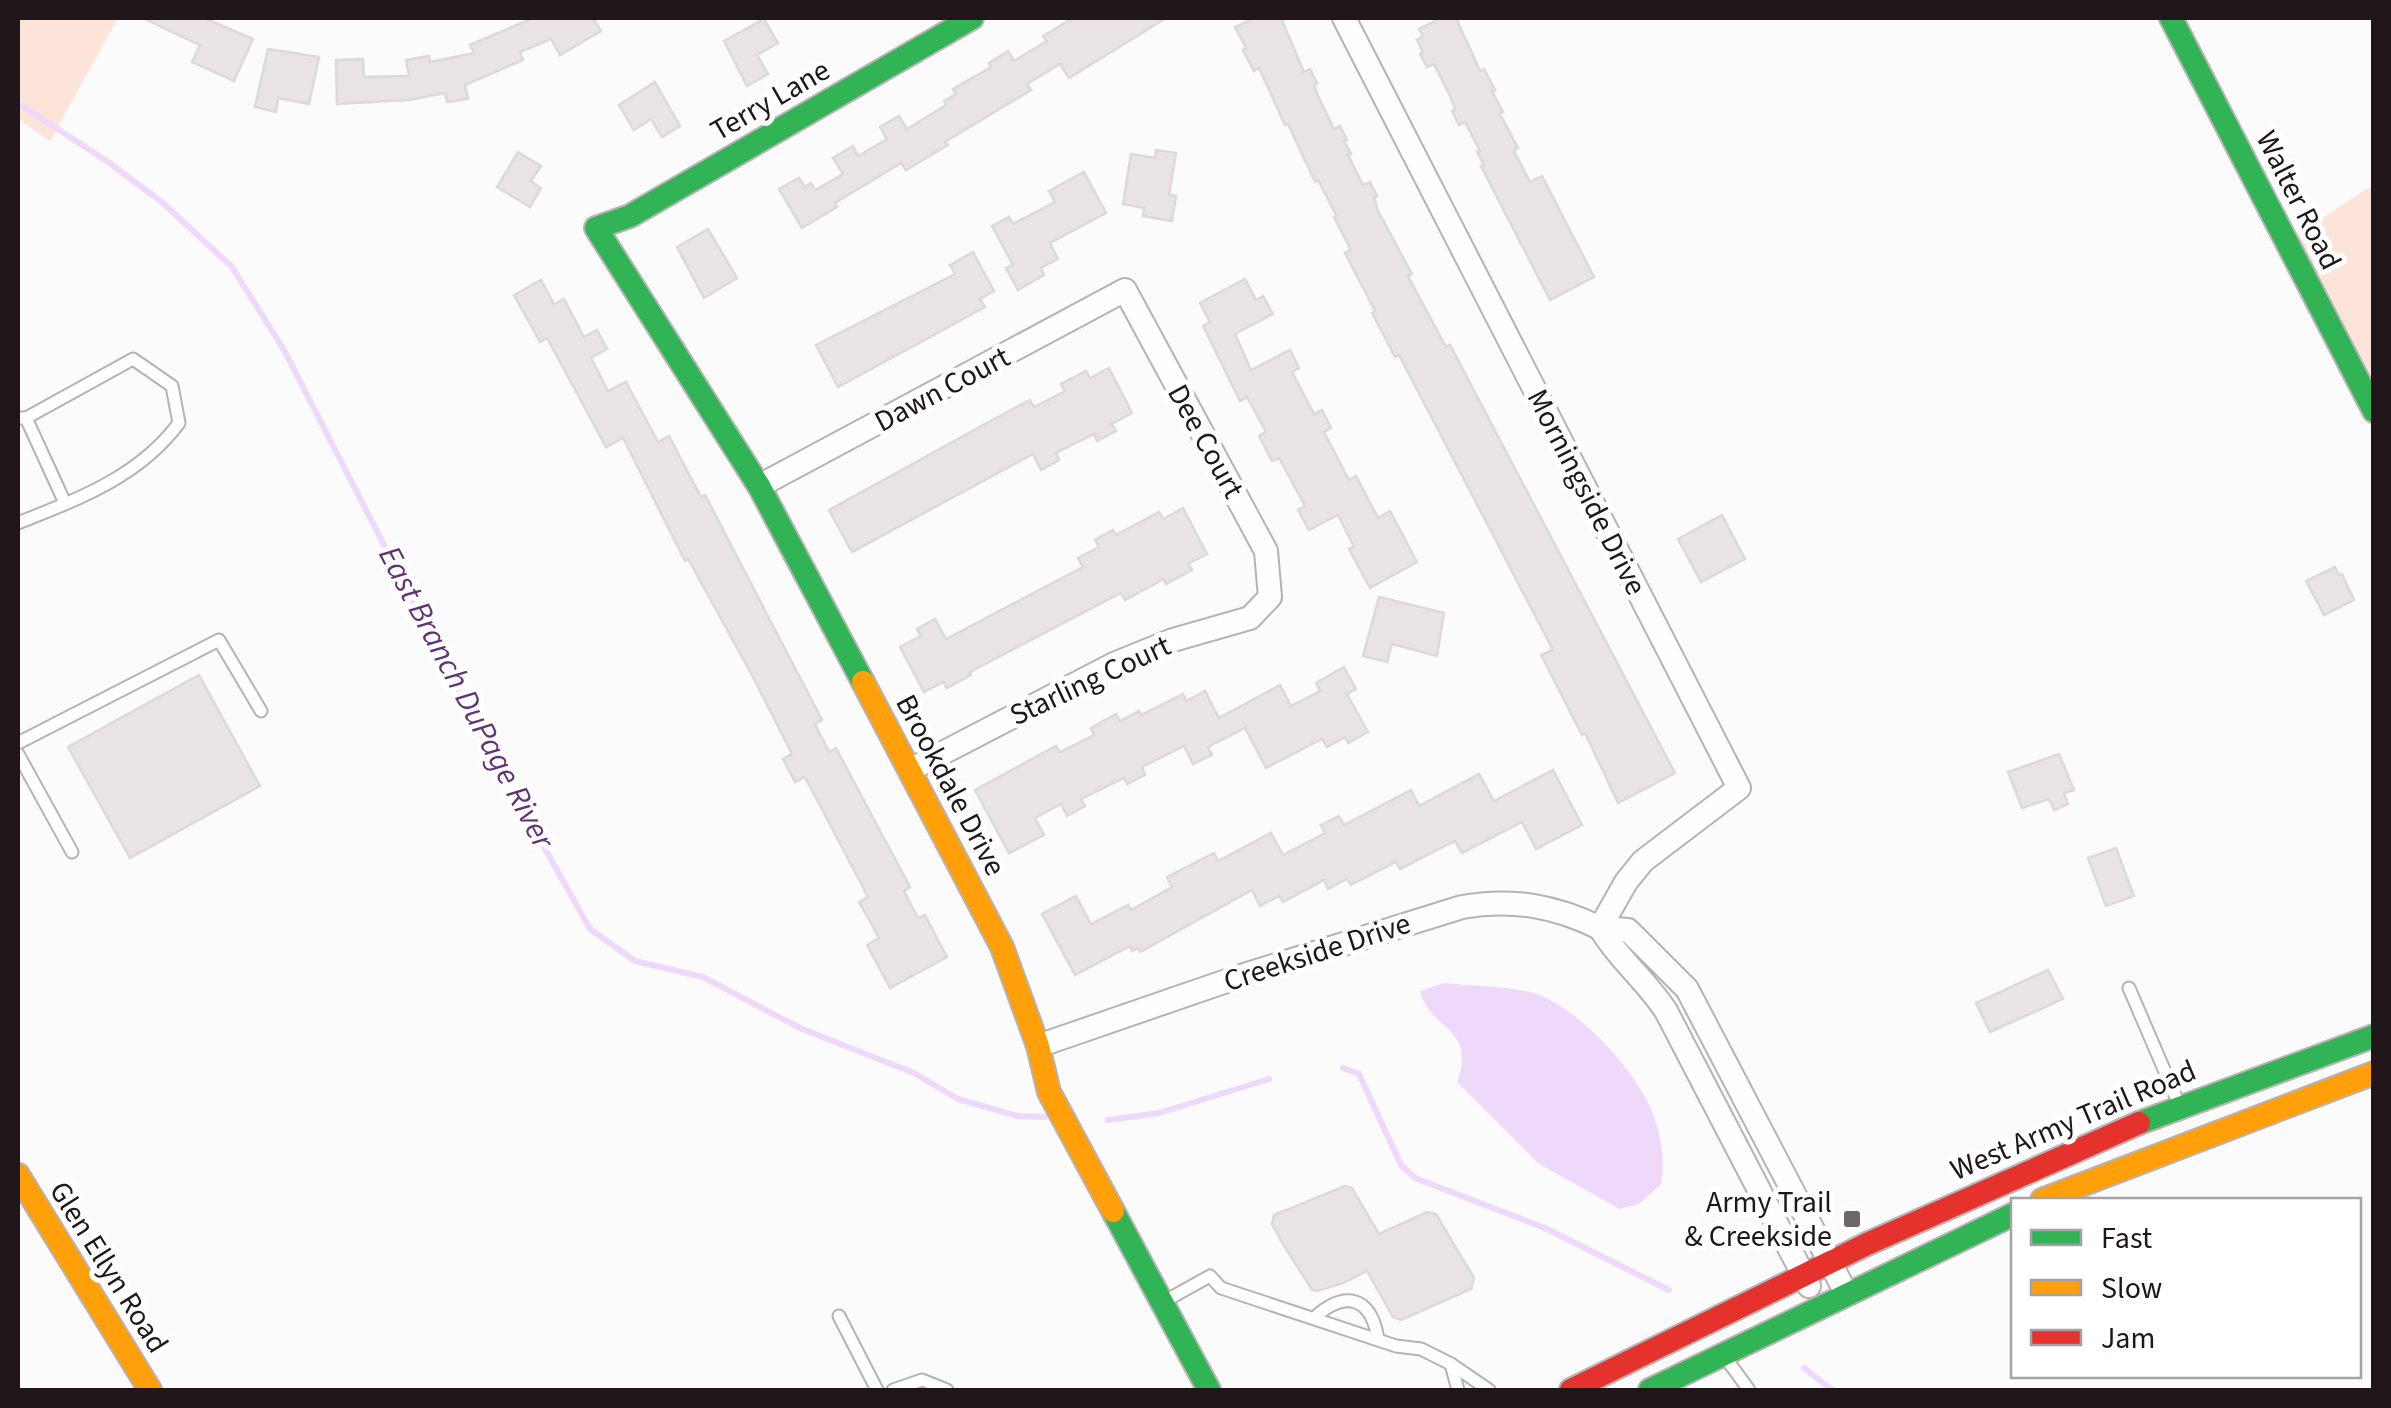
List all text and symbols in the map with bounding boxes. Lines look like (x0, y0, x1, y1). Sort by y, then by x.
street label: Terry Lane (703, 49, 838, 152)
street label: Walter Road (2245, 123, 2352, 277)
street label: Dawn Court (867, 336, 1018, 443)
street label: Dee Court (1157, 376, 1255, 506)
street label: Morningside Drive (1516, 382, 1657, 603)
water label: East Branch DuPage River (367, 538, 567, 859)
street label: Starling Court (1003, 624, 1178, 737)
street label: Brookdale Drive (885, 687, 1016, 884)
street label: Creekside Drive (1218, 902, 1416, 1003)
street label: West Army Trail Road (1944, 1049, 2203, 1192)
street label: Glen Ellyn Road (39, 1173, 179, 1362)
place label: Army Trail & Creekside (1684, 1181, 1832, 1258)
legend (2011, 1198, 2361, 1378)
marker: Army Trail & Creekside (1841, 1208, 1863, 1230)
text: Fast (2101, 1217, 2152, 1260)
text: Slow (2101, 1267, 2162, 1310)
text: Jam (2101, 1317, 2155, 1360)

